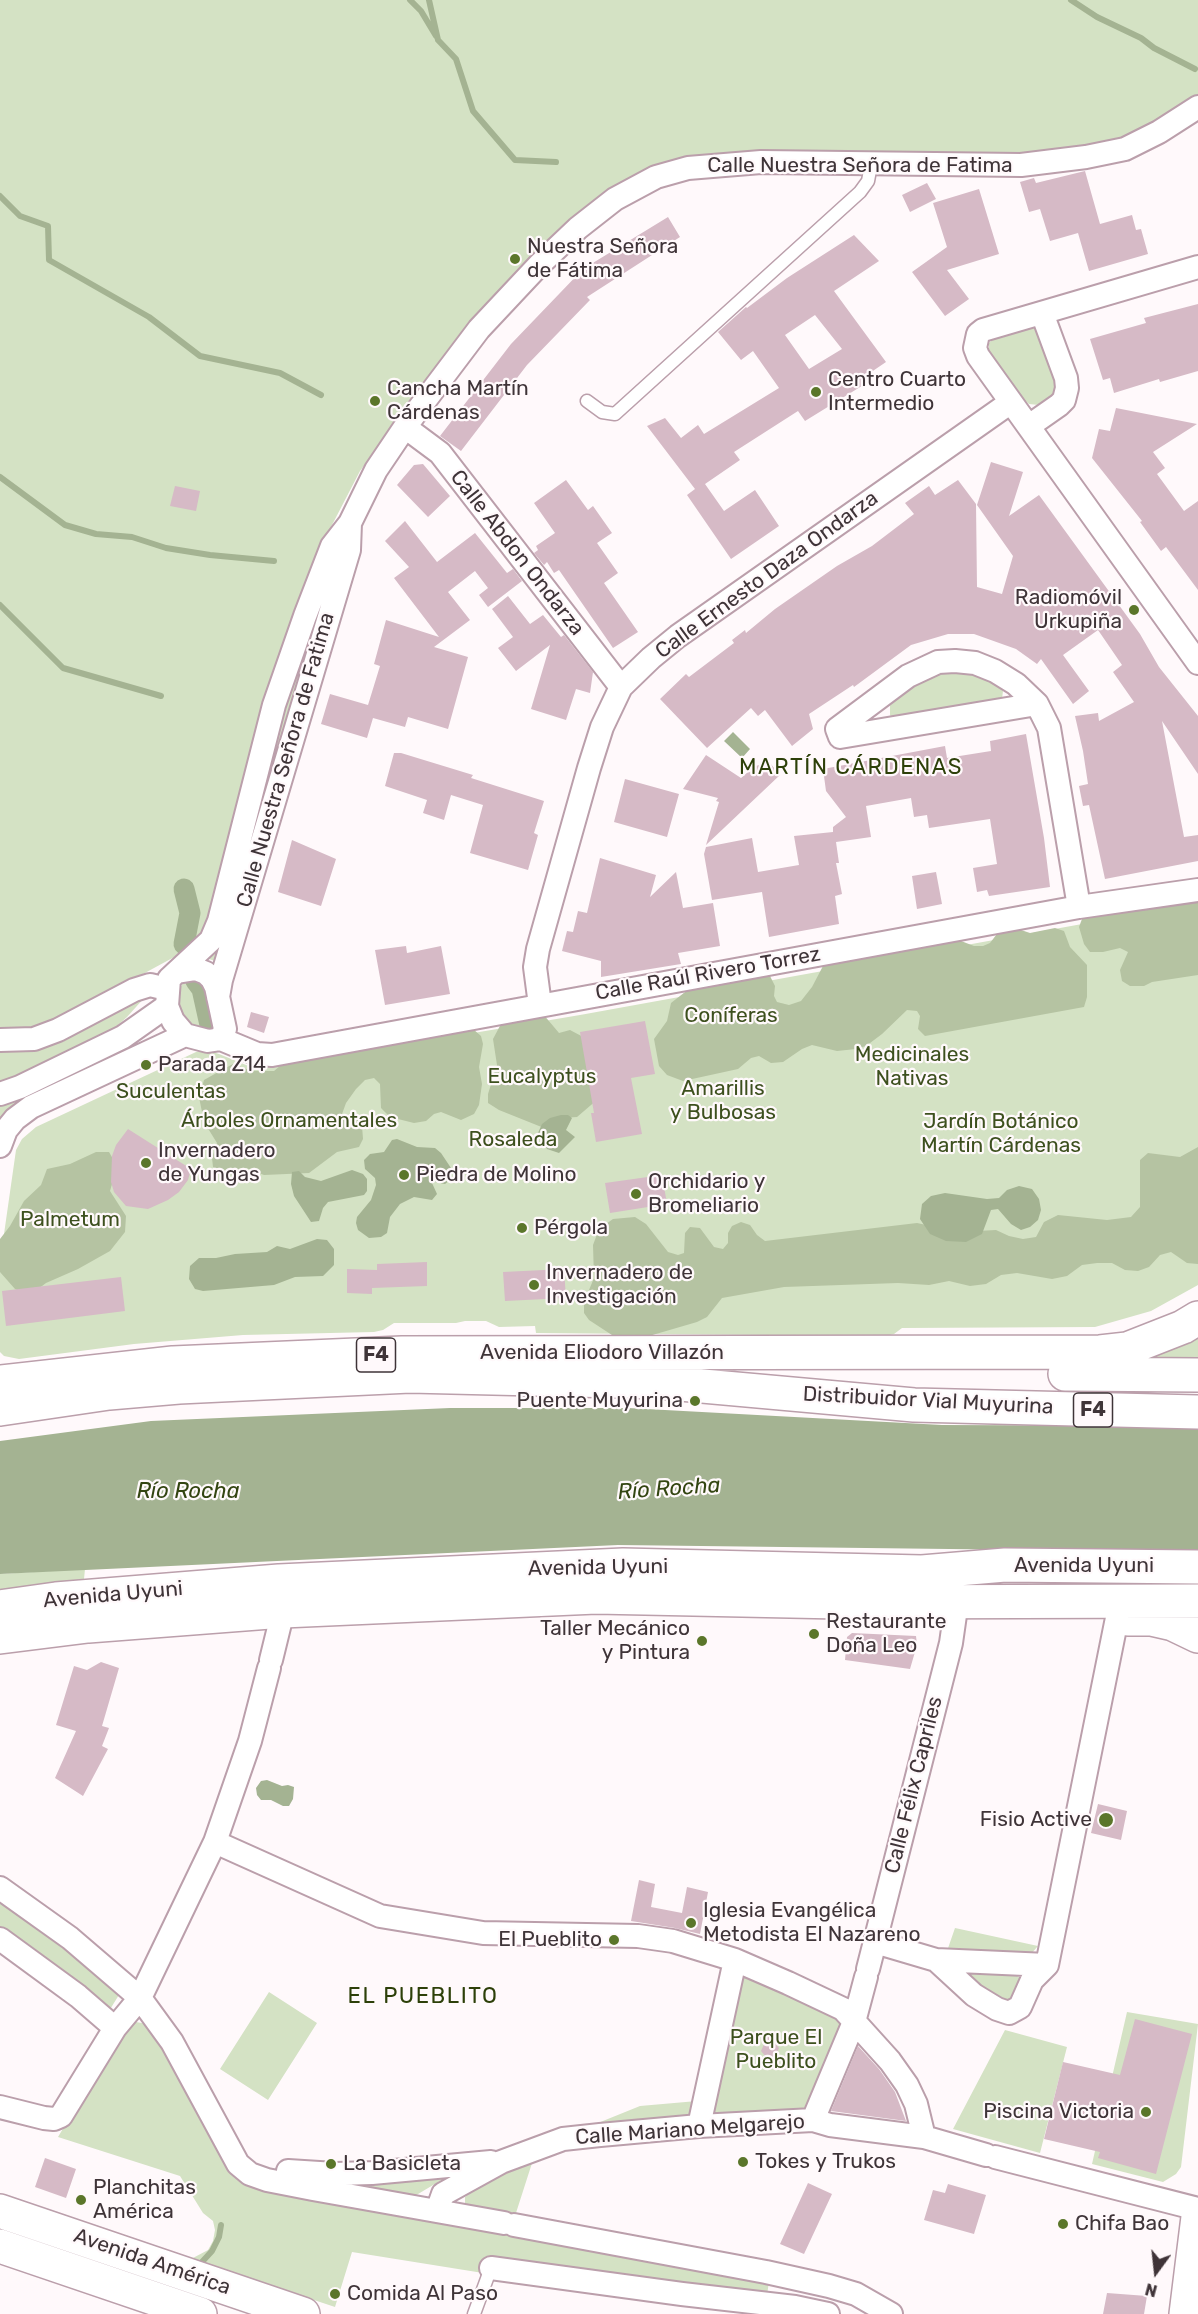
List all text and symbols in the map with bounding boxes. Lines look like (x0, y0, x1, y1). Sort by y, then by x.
street label: Calle Nuestra Señora de Fatima (707, 153, 1013, 179)
place label: Nuestra Señora de Fátima (527, 234, 678, 284)
marker: Nuestra Señora de Fátima (508, 252, 522, 266)
place label: Centro Cuarto Intermedio (828, 367, 966, 417)
place label: Cancha Martín Cárdenas (387, 376, 529, 426)
marker: Centro Cuarto Intermedio (809, 385, 823, 399)
marker: Cancha Martín Cárdenas (368, 394, 382, 408)
street label: Calle Abdon Ondarza (445, 465, 589, 641)
street label: Calle Ernesto Daza Ondarza (651, 486, 883, 664)
place label: Radiomóvil Urkupiña (1015, 585, 1122, 635)
marker: Radiomóvil Urkupiña (1127, 603, 1141, 617)
street label: Calle Nuestra Señora de Fatima (232, 610, 340, 910)
district label: MARTÍN CÁRDENAS (739, 755, 963, 781)
street label: Calle Raúl Rivero Torrez (593, 942, 823, 1006)
park label: Coníferas (684, 1003, 778, 1029)
park label: Medicinales Nativas (855, 1042, 969, 1092)
place label: Parada Z14 (158, 1052, 266, 1078)
marker: Parada Z14 (139, 1058, 153, 1072)
park label: Eucalyptus (487, 1064, 597, 1090)
park label: Amarillis y Bulbosas (670, 1076, 776, 1126)
park label: Suculentas (116, 1079, 226, 1105)
park label: Árboles Ornamentales (181, 1108, 397, 1134)
park label: Jardín Botánico Martín Cárdenas (921, 1109, 1081, 1159)
park label: Rosaleda (469, 1127, 557, 1153)
place label: Invernadero de Yungas (158, 1138, 276, 1188)
marker: Invernadero de Yungas (139, 1156, 153, 1170)
place label: Piedra de Molino (416, 1162, 576, 1188)
marker: Piedra de Molino (397, 1168, 411, 1182)
place label: Orchidario y Bromeliario (648, 1169, 765, 1219)
marker: Orchidario y Bromeliario (629, 1187, 643, 1201)
park label: Palmetum (20, 1207, 120, 1233)
place label: Pérgola (534, 1215, 608, 1241)
marker: Pérgola (515, 1221, 529, 1235)
place label: Invernadero de Investigación (546, 1260, 693, 1310)
marker: Invernadero de Investigación (527, 1278, 541, 1292)
road number: F4 (356, 1338, 395, 1372)
street label: Avenida Eliodoro Villazón (480, 1340, 724, 1366)
street label: Distribuidor Vial Muyurina (802, 1382, 1054, 1420)
place label: Puente Muyurina (516, 1388, 683, 1414)
road number: F4 (1074, 1393, 1112, 1427)
marker: Puente Muyurina (688, 1394, 702, 1408)
water label: Río Rocha (617, 1472, 721, 1506)
water label: Río Rocha (136, 1479, 240, 1505)
street label: Avenida Uyuni (1014, 1553, 1154, 1579)
street label: Avenida Uyuni (528, 1554, 668, 1582)
street label: Avenida Uyuni (42, 1576, 184, 1614)
place label: Restaurante Doña Leo (826, 1609, 946, 1659)
place label: Taller Mecánico y Pintura (540, 1616, 690, 1666)
marker: Restaurante Doña Leo (807, 1627, 821, 1641)
marker: Taller Mecánico y Pintura (695, 1634, 709, 1648)
street label: Calle Félix Capriles (880, 1694, 948, 1876)
place label: Fisio Active (980, 1807, 1092, 1833)
marker: Fisio Active (1097, 1811, 1115, 1829)
place label: Iglesia Evangélica Metodista El Nazareno (703, 1898, 921, 1948)
marker: Iglesia Evangélica Metodista El Nazareno (684, 1916, 698, 1930)
place label: El Pueblito (498, 1927, 602, 1953)
marker: El Pueblito (607, 1933, 621, 1947)
district label: EL PUEBLITO (348, 1984, 498, 2010)
park label: Parque El Pueblito (730, 2025, 822, 2075)
place label: Piscina Victoria (983, 2099, 1134, 2125)
marker: Piscina Victoria (1139, 2105, 1153, 2119)
street label: Calle Mariano Melgarejo (574, 2109, 806, 2151)
place label: Tokes y Trukos (755, 2149, 896, 2175)
place label: La Basicleta (343, 2151, 461, 2177)
marker: Tokes y Trukos (736, 2155, 750, 2169)
marker: La Basicleta (324, 2157, 338, 2171)
place label: Planchitas América (93, 2175, 196, 2225)
marker: Planchitas América (74, 2193, 88, 2207)
place label: Chifa Bao (1075, 2211, 1169, 2237)
marker: Chifa Bao (1056, 2217, 1070, 2231)
street label: Avenida América (70, 2223, 234, 2301)
north arrow (1126, 2242, 1186, 2302)
text: N (1143, 2279, 1159, 2301)
place label: Comida Al Paso (347, 2281, 498, 2307)
marker: Comida Al Paso (328, 2287, 342, 2301)

